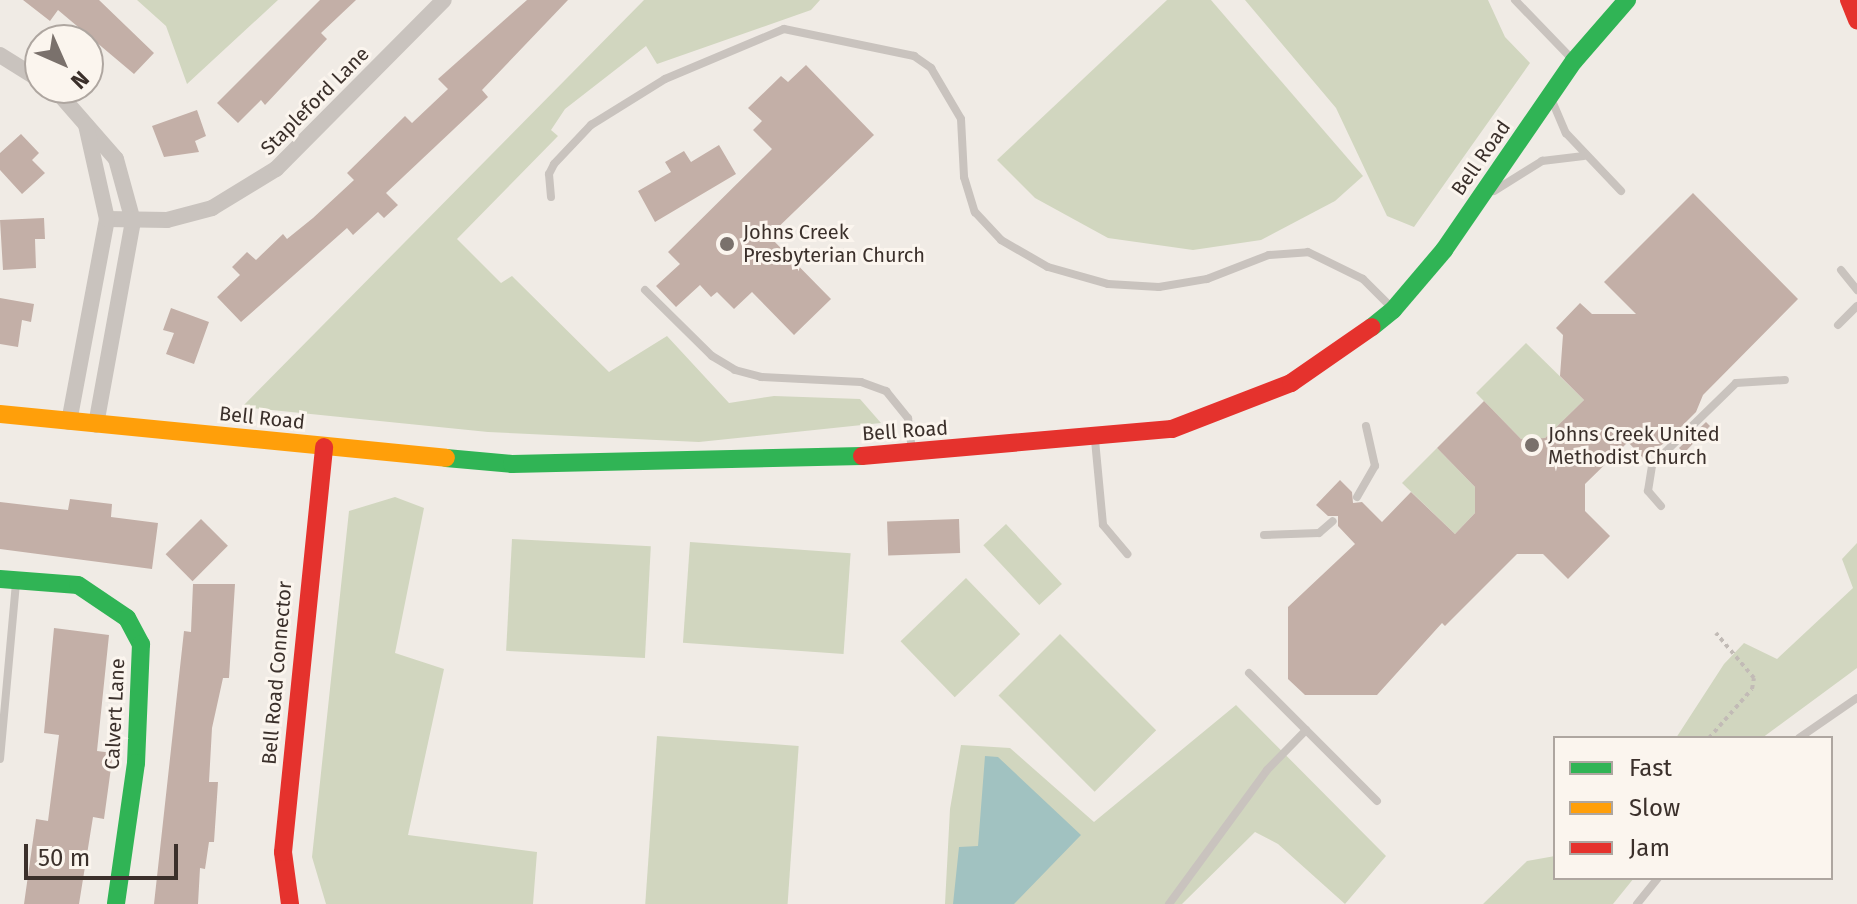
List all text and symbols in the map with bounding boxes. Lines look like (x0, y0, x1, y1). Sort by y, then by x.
north arrow (24, 24, 104, 104)
street label: Stapleford Lane (256, 42, 374, 160)
text: N (65, 65, 95, 95)
street label: Bell Road (1446, 116, 1516, 200)
place label: Johns Creek Presbyterian Church (743, 220, 925, 267)
marker: Johns Creek Presbyterian Church (718, 235, 736, 253)
street label: Bell Road (218, 402, 306, 434)
street label: Bell Road (861, 416, 949, 446)
place label: Johns Creek United Methodist Church (1548, 422, 1720, 469)
marker: Johns Creek United Methodist Church (1523, 436, 1541, 454)
street label: Bell Road Connector (257, 580, 297, 766)
street label: Calvert Lane (100, 658, 130, 770)
legend (1553, 736, 1833, 880)
text: Fast (1629, 754, 1672, 782)
text: Slow (1629, 794, 1680, 822)
scale bar (28, 828, 182, 878)
text: Jam (1629, 834, 1670, 862)
text: 50 m (38, 844, 90, 872)

